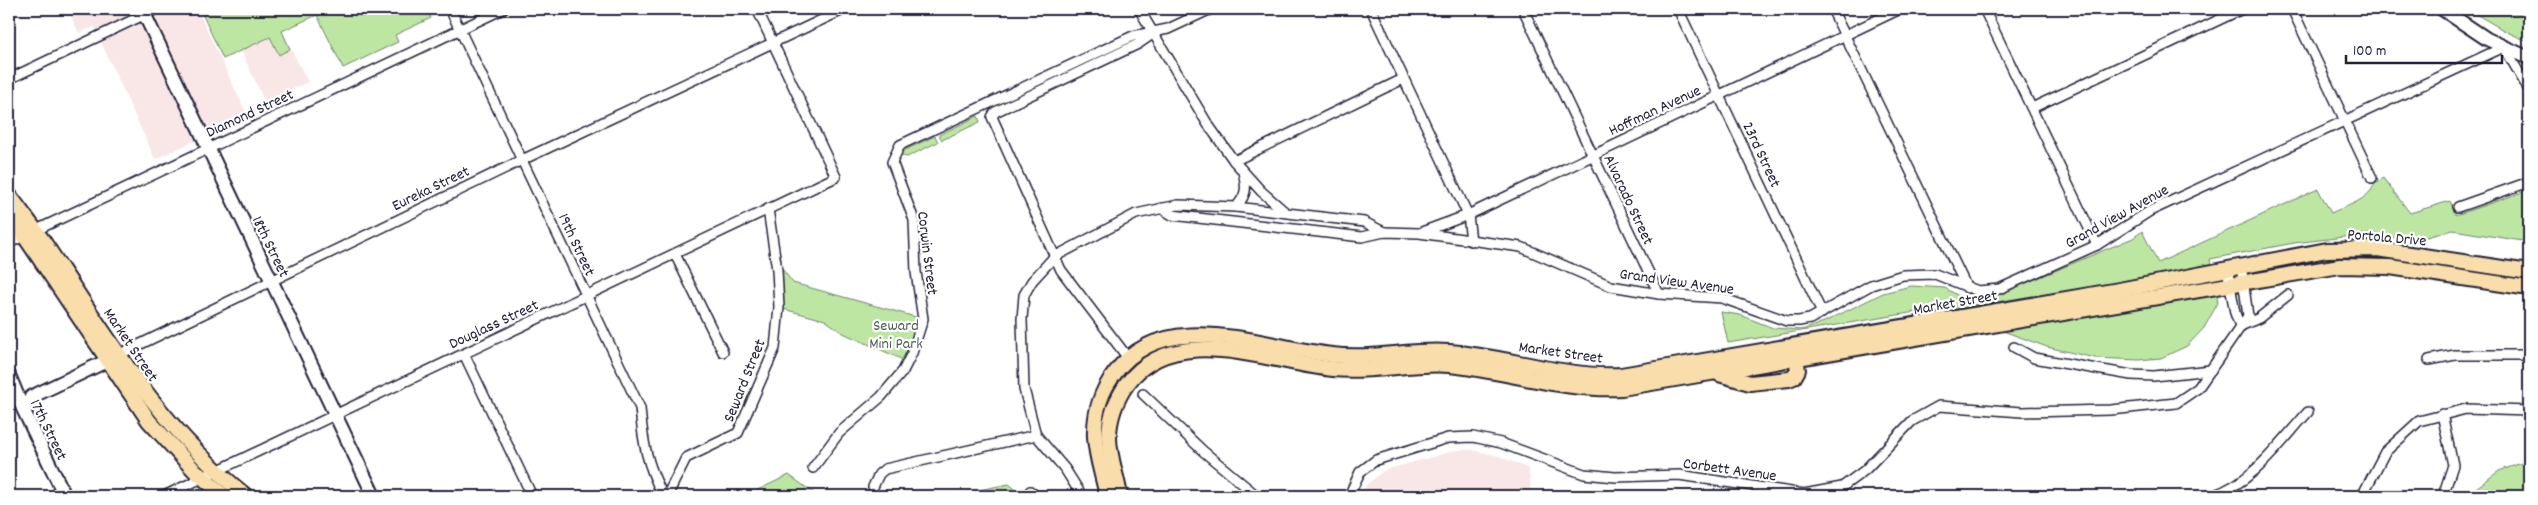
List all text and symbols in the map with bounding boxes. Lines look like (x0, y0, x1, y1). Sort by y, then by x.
scale bar (2346, 32, 2502, 64)
text: 100 m (2353, 41, 2386, 63)
street label: Hoffman Avenue (1605, 80, 1705, 143)
street label: Diamond Street (202, 84, 298, 145)
street label: 23rd Street (1736, 118, 1786, 192)
street label: Alvarado Street (1597, 151, 1659, 249)
street label: Eureka Street (388, 161, 474, 218)
street label: Grand View Avenue (2061, 179, 2173, 255)
street label: 19th Street (551, 210, 600, 280)
street label: Corwin Street (910, 210, 943, 297)
street label: 18th Street (245, 213, 295, 282)
street label: Portola Drive (2346, 224, 2427, 253)
street label: Grand View Avenue (1618, 263, 1735, 302)
street label: Market Street (1912, 285, 1999, 322)
street label: Douglass Street (445, 294, 543, 356)
street label: Market Street (97, 304, 163, 387)
park label: Seward Mini Park (869, 315, 923, 356)
street label: Seward Street (718, 336, 772, 426)
street label: Market Street (1517, 336, 1604, 371)
street label: 17th Street (23, 396, 72, 465)
street label: Corbett Avenue (1681, 453, 1778, 488)

